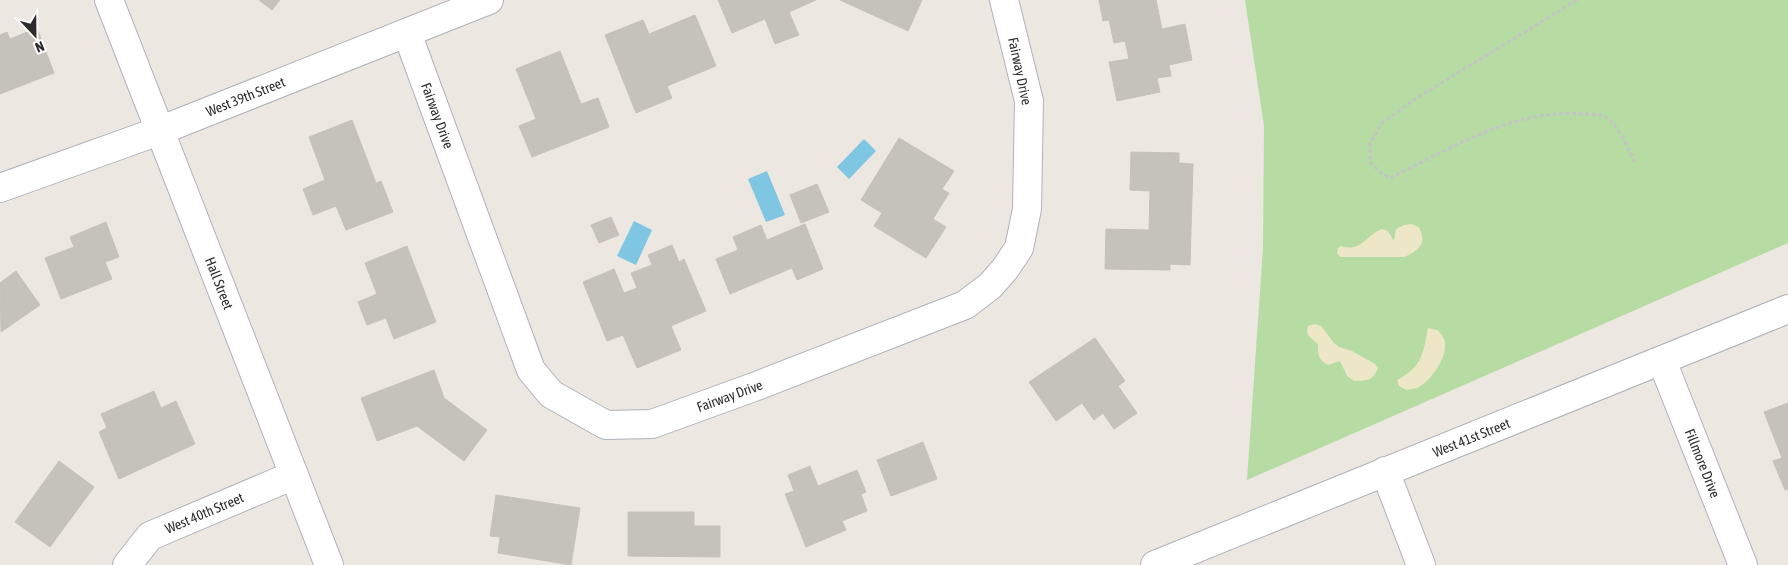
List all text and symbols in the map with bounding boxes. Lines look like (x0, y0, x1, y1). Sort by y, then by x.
north arrow (10, 10, 60, 60)
street label: Fairway Drive (1005, 36, 1035, 106)
text: N (33, 38, 47, 56)
street label: West 39th Street (204, 74, 287, 120)
street label: Fairway Drive (418, 80, 457, 151)
street label: Hall Street (202, 255, 237, 312)
street label: Fairway Drive (694, 376, 765, 415)
street label: West 41st Street (1430, 415, 1512, 460)
street label: Fillmore Drive (1682, 427, 1723, 500)
street label: West 40th Street (163, 489, 246, 537)

